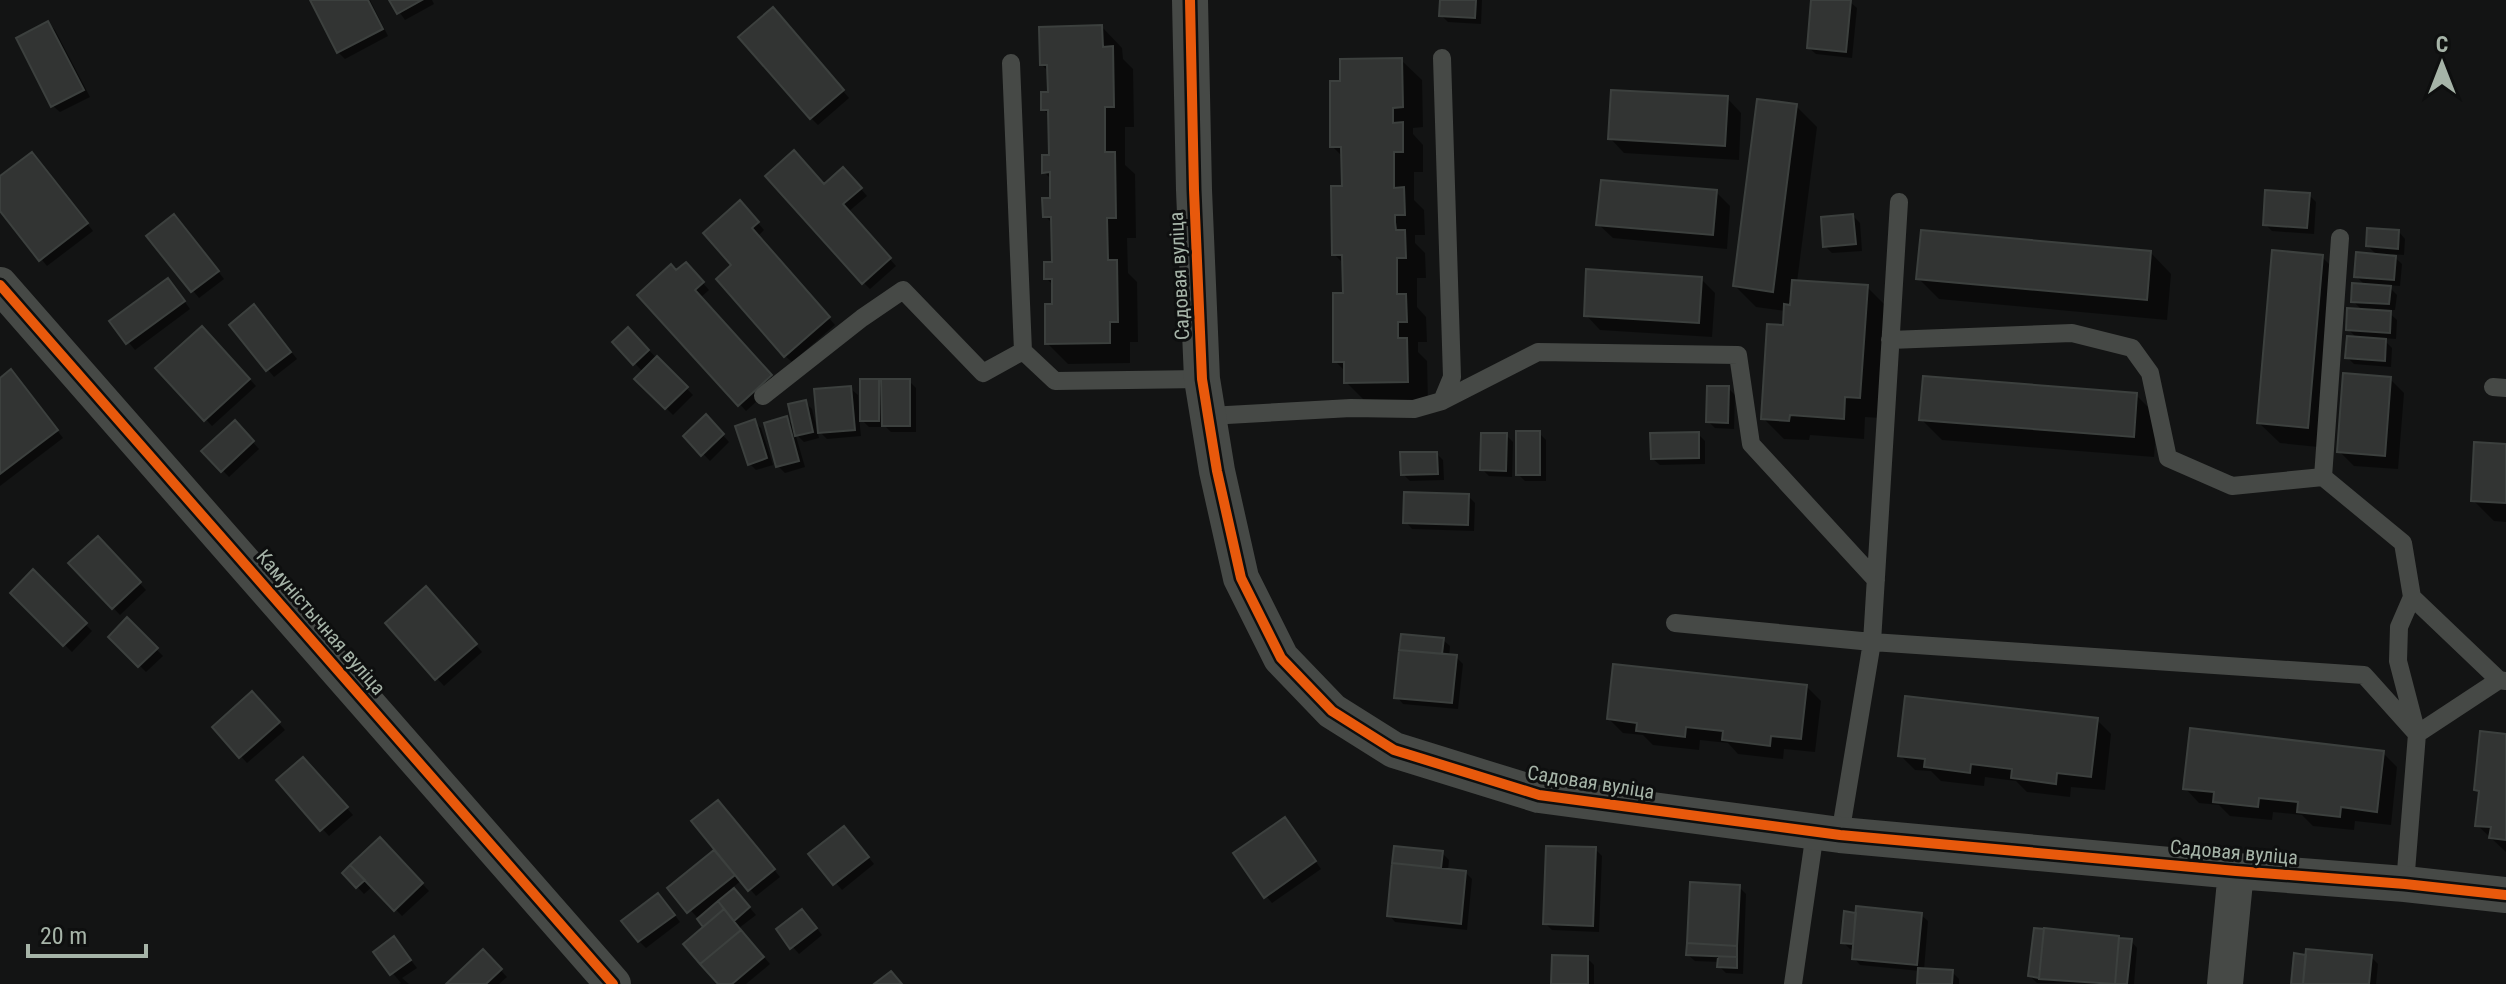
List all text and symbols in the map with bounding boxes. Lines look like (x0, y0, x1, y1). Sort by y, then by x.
north arrow (2402, 24, 2482, 104)
text: С (2436, 32, 2448, 57)
street label: Садовая вуліца (1164, 211, 1194, 341)
street label: Камуністычная вуліца (251, 544, 391, 700)
street label: Садовая вуліца (1526, 760, 1656, 804)
street label: Садовая вуліца (2169, 834, 2299, 870)
scale bar (28, 908, 146, 958)
text: 20 m (40, 922, 87, 950)

